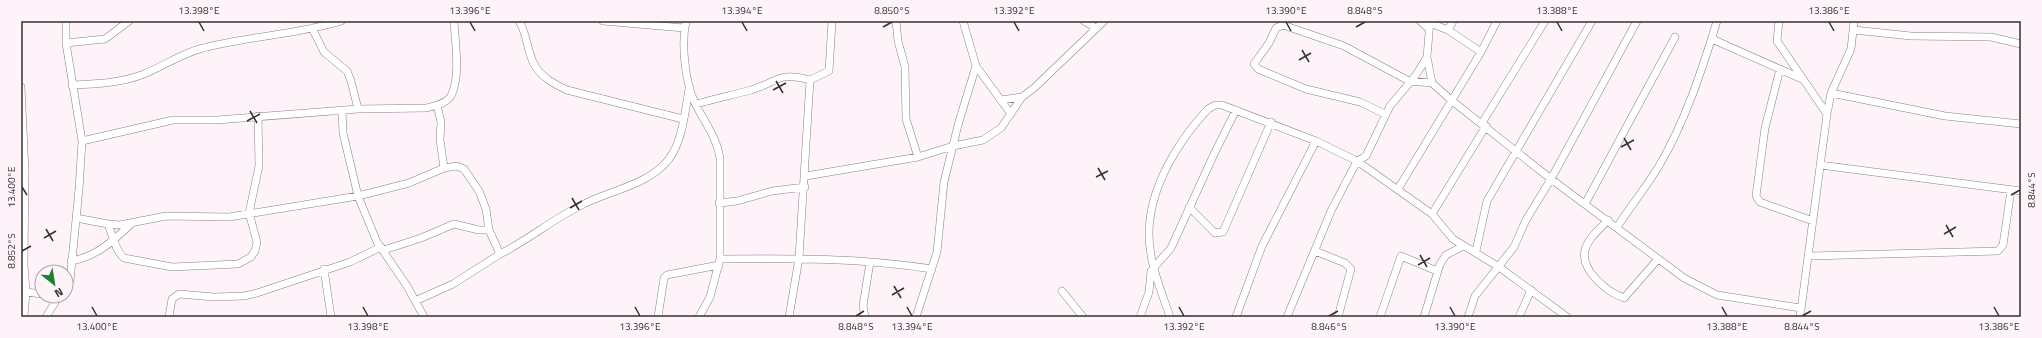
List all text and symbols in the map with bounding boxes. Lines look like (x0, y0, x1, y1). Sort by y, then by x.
text: 13.398°E (178, 3, 220, 18)
text: 13.396°E (449, 3, 491, 18)
text: 13.394°E (721, 3, 763, 18)
text: 8.850°S (874, 3, 910, 18)
text: 13.392°E (993, 3, 1035, 18)
text: 13.390°E (1265, 3, 1307, 18)
text: 8.848°S (1347, 3, 1383, 18)
text: 13.388°E (1536, 3, 1578, 18)
text: 13.386°E (1808, 3, 1850, 18)
text: 13.400°E (4, 166, 19, 208)
text: 8.844°S (2024, 172, 2039, 208)
text: 8.852°S (4, 233, 19, 269)
north arrow (34, 264, 74, 304)
text: N (52, 284, 66, 301)
text: 13.400°E (76, 319, 118, 334)
text: 13.398°E (347, 319, 389, 334)
text: 13.396°E (619, 319, 661, 334)
text: 8.848°S (838, 319, 874, 334)
text: 13.394°E (891, 319, 933, 334)
text: 13.392°E (1163, 319, 1205, 334)
text: 8.846°S (1311, 319, 1347, 334)
text: 13.390°E (1434, 319, 1476, 334)
text: 13.388°E (1706, 319, 1748, 334)
text: 8.844°S (1784, 319, 1820, 334)
text: 13.386°E (1978, 319, 2020, 334)

